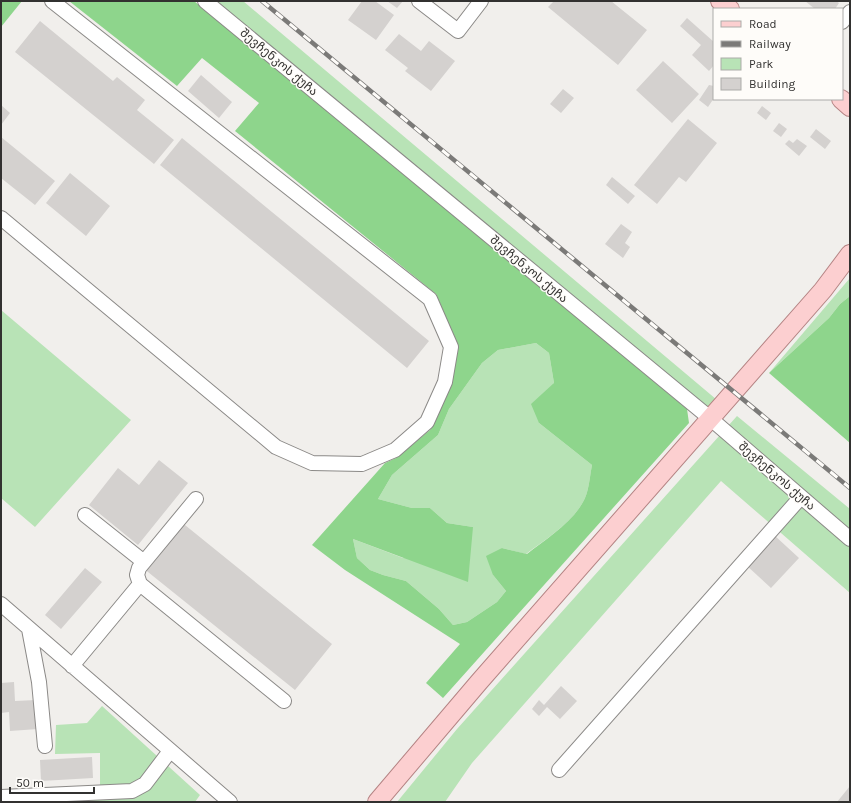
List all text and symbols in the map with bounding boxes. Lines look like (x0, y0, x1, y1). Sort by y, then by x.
legend (713, 8, 843, 100)
text: Road (749, 17, 777, 31)
street label: შევჩენკოს ქუჩა (237, 25, 321, 99)
text: Railway (749, 37, 791, 51)
text: Park (749, 57, 774, 71)
text: Building (749, 77, 796, 91)
street label: შევჩენკოს ქუჩა (487, 232, 571, 306)
street label: შევჩენკოს ქუჩა (736, 439, 818, 513)
scale bar (10, 769, 94, 795)
text: 50 m (16, 776, 44, 790)

